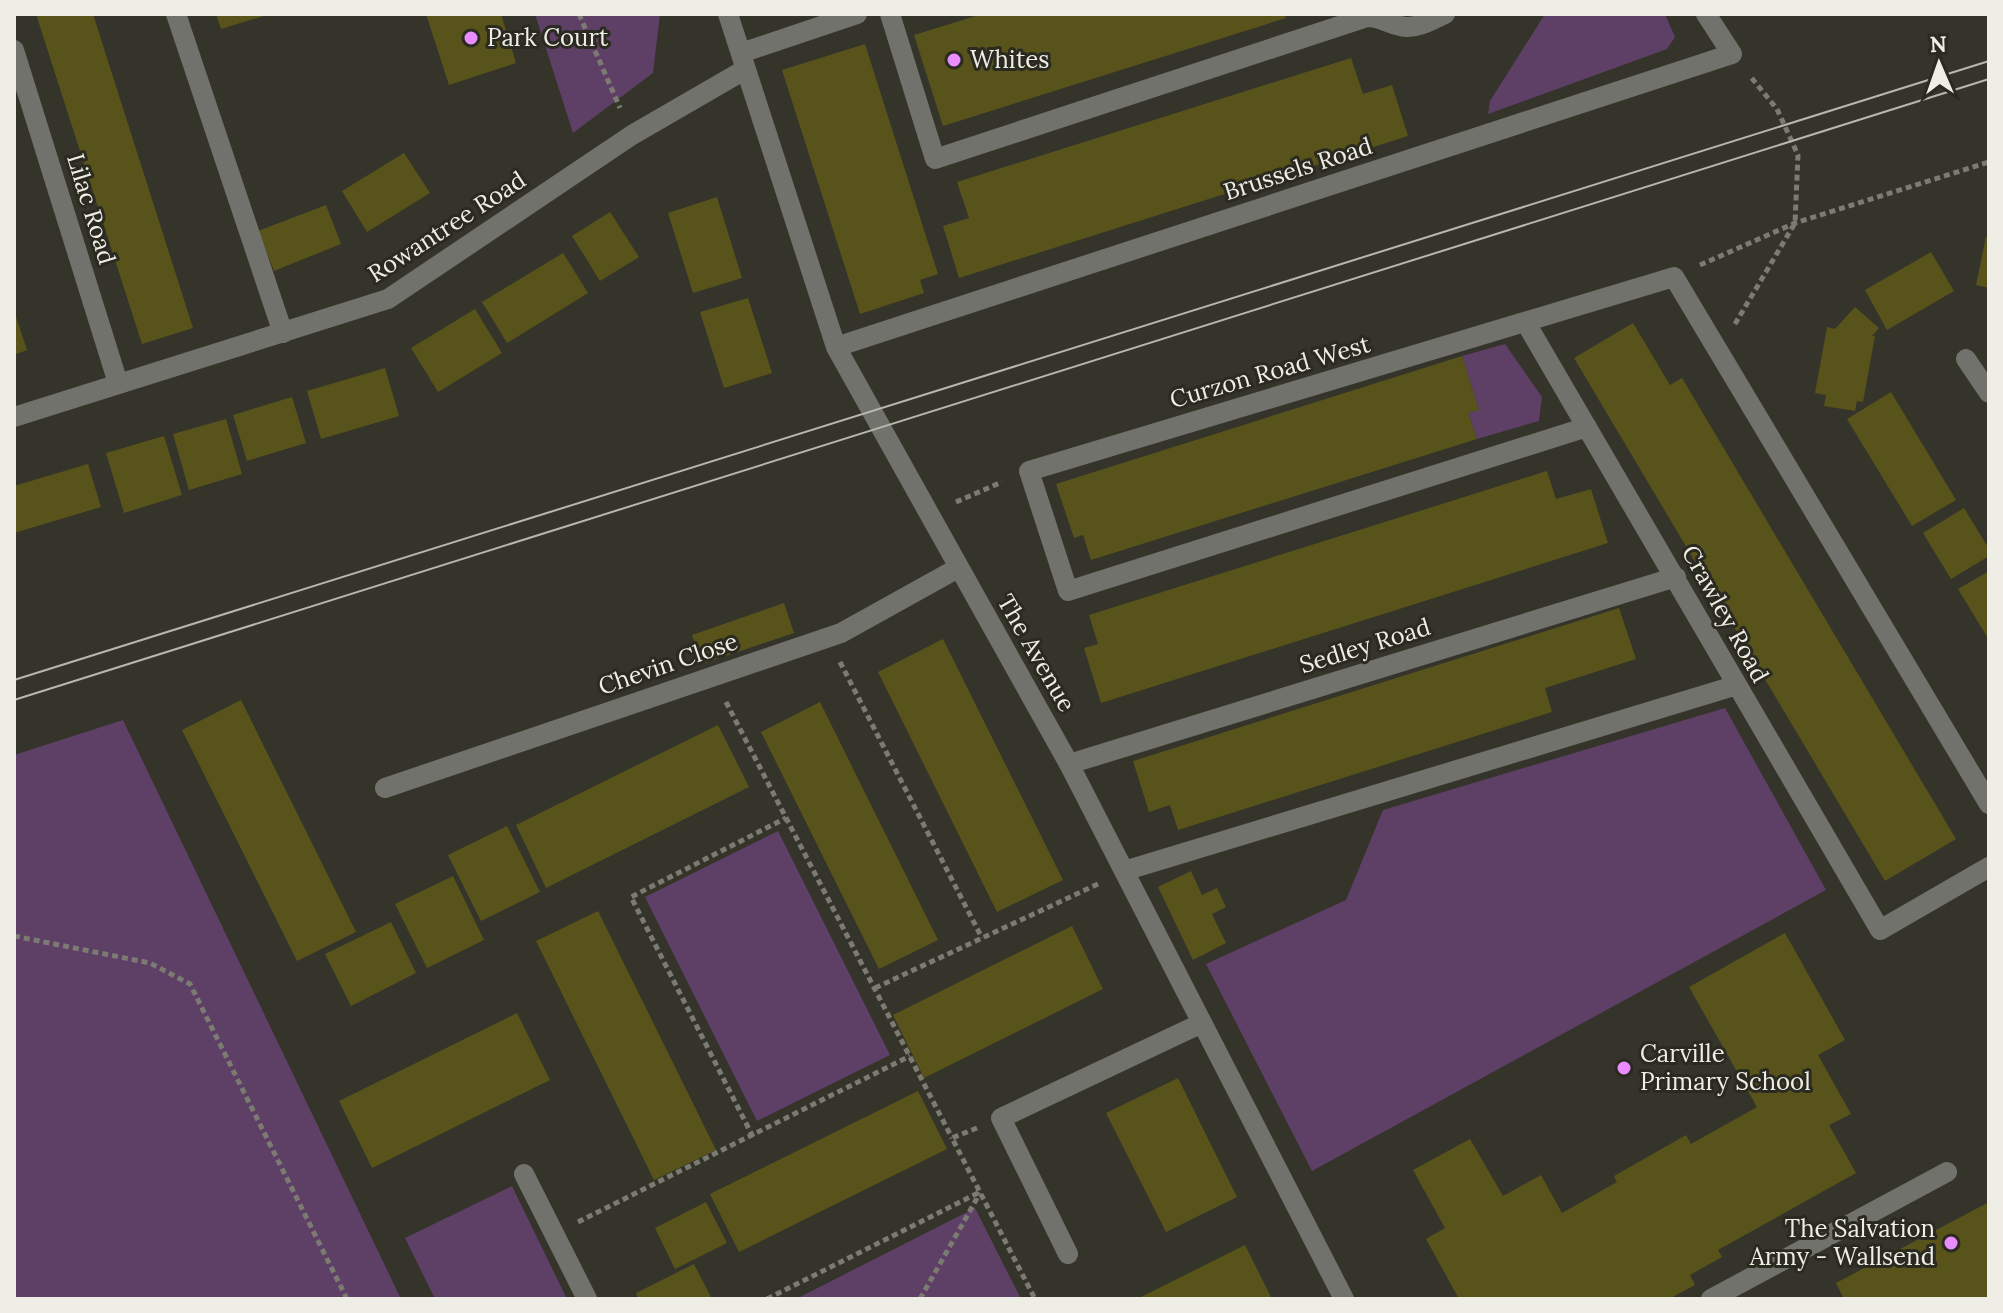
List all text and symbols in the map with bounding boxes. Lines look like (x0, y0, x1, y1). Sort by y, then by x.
place label: Park Court (487, 22, 609, 53)
north arrow (1899, 24, 1979, 104)
marker: Park Court (462, 29, 480, 47)
text: N (1929, 30, 1947, 58)
place label: Whites (970, 44, 1049, 75)
marker: Whites (945, 51, 963, 69)
street label: Brussels Road (1220, 130, 1376, 207)
street label: Lilac Road (60, 150, 123, 268)
street label: Rowantree Road (362, 164, 531, 289)
street label: Curzon Road West (1166, 328, 1374, 415)
street label: Crawley Road (1675, 540, 1776, 688)
street label: The Avenue (990, 588, 1082, 717)
street label: Sedley Road (1296, 611, 1434, 680)
street label: Chevin Close (594, 625, 742, 702)
place label: Carville Primary School (1640, 1038, 1811, 1097)
marker: Carville Primary School (1615, 1059, 1633, 1077)
place label: The Salvation Army - Wallsend (1749, 1213, 1935, 1272)
marker: The Salvation Army - Wallsend (1942, 1234, 1960, 1252)

